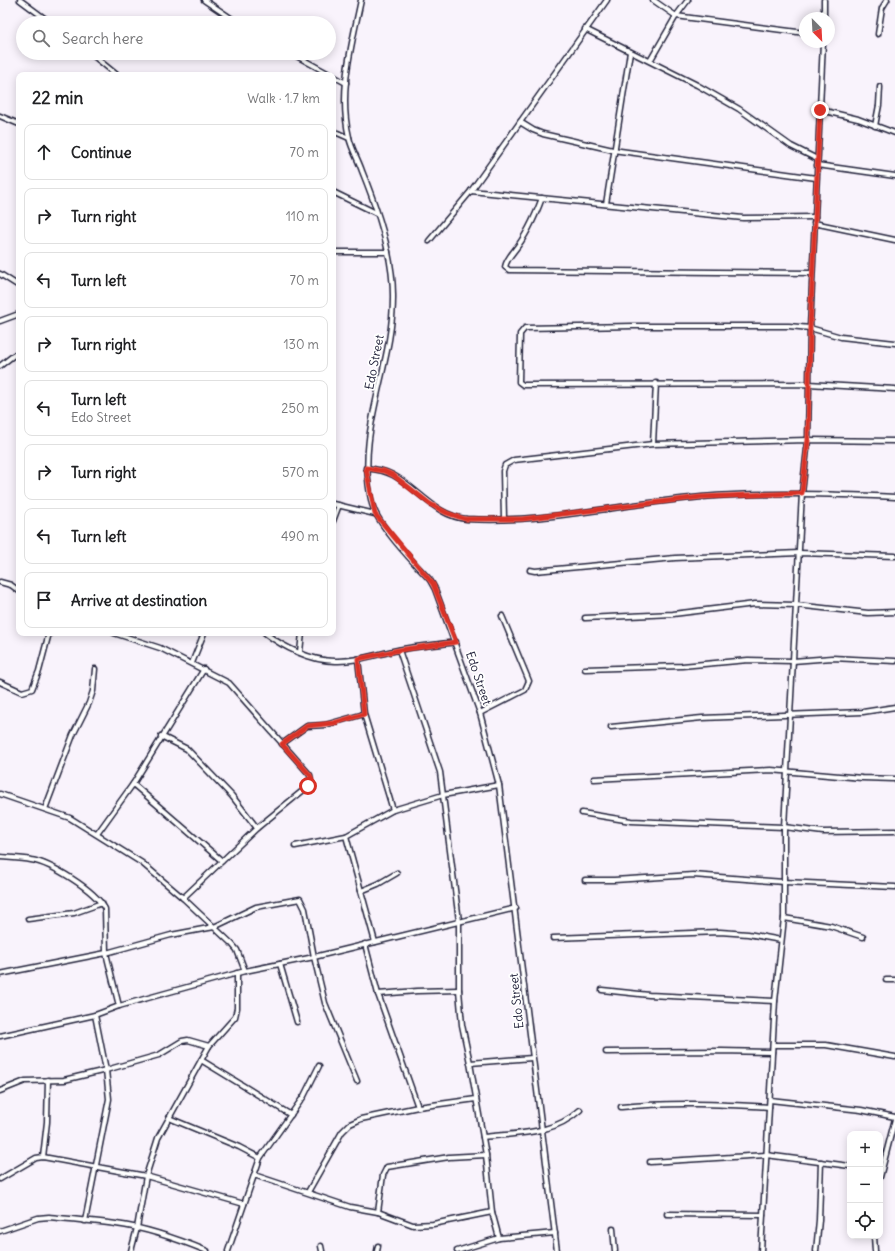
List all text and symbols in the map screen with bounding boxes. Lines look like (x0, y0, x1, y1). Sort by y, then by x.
north arrow (799, 12, 835, 48)
search box (16, 16, 336, 60)
icon: search (30, 27, 52, 49)
text: Search here (62, 29, 143, 48)
text: 22 min (32, 87, 83, 109)
text: Walk · 1.7 km (247, 90, 320, 107)
route end (811, 101, 829, 119)
icon: ahead (33, 141, 55, 163)
text: Continue (71, 143, 132, 162)
text: 70 m (290, 144, 319, 161)
icon: right (33, 205, 55, 227)
text: Turn right (71, 207, 136, 226)
text: 110 m (286, 208, 319, 225)
icon: left (33, 269, 55, 291)
text: Turn left (71, 271, 126, 290)
text: 70 m (290, 272, 319, 289)
icon: right (33, 333, 55, 355)
street label: Edo Street (361, 333, 387, 391)
text: Turn right (71, 335, 136, 354)
text: 130 m (283, 336, 319, 353)
text: Turn left (71, 390, 126, 409)
icon: left (33, 397, 55, 419)
text: 250 m (281, 400, 319, 417)
text: Edo Street (71, 409, 131, 426)
icon: right (33, 461, 55, 483)
text: Turn right (71, 463, 136, 482)
text: 570 m (282, 464, 319, 481)
icon: left (33, 525, 55, 547)
text: Turn left (71, 527, 126, 546)
text: 490 m (281, 528, 319, 545)
icon: arrive (33, 589, 55, 611)
text: Arrive at destination (71, 591, 207, 610)
street label: Edo Street (463, 649, 495, 707)
route start (299, 777, 317, 795)
street label: Edo Street (506, 973, 526, 1029)
map controls (847, 1131, 883, 1239)
button: + (847, 1131, 883, 1167)
button: − (847, 1167, 883, 1203)
button: locate (847, 1203, 883, 1239)

